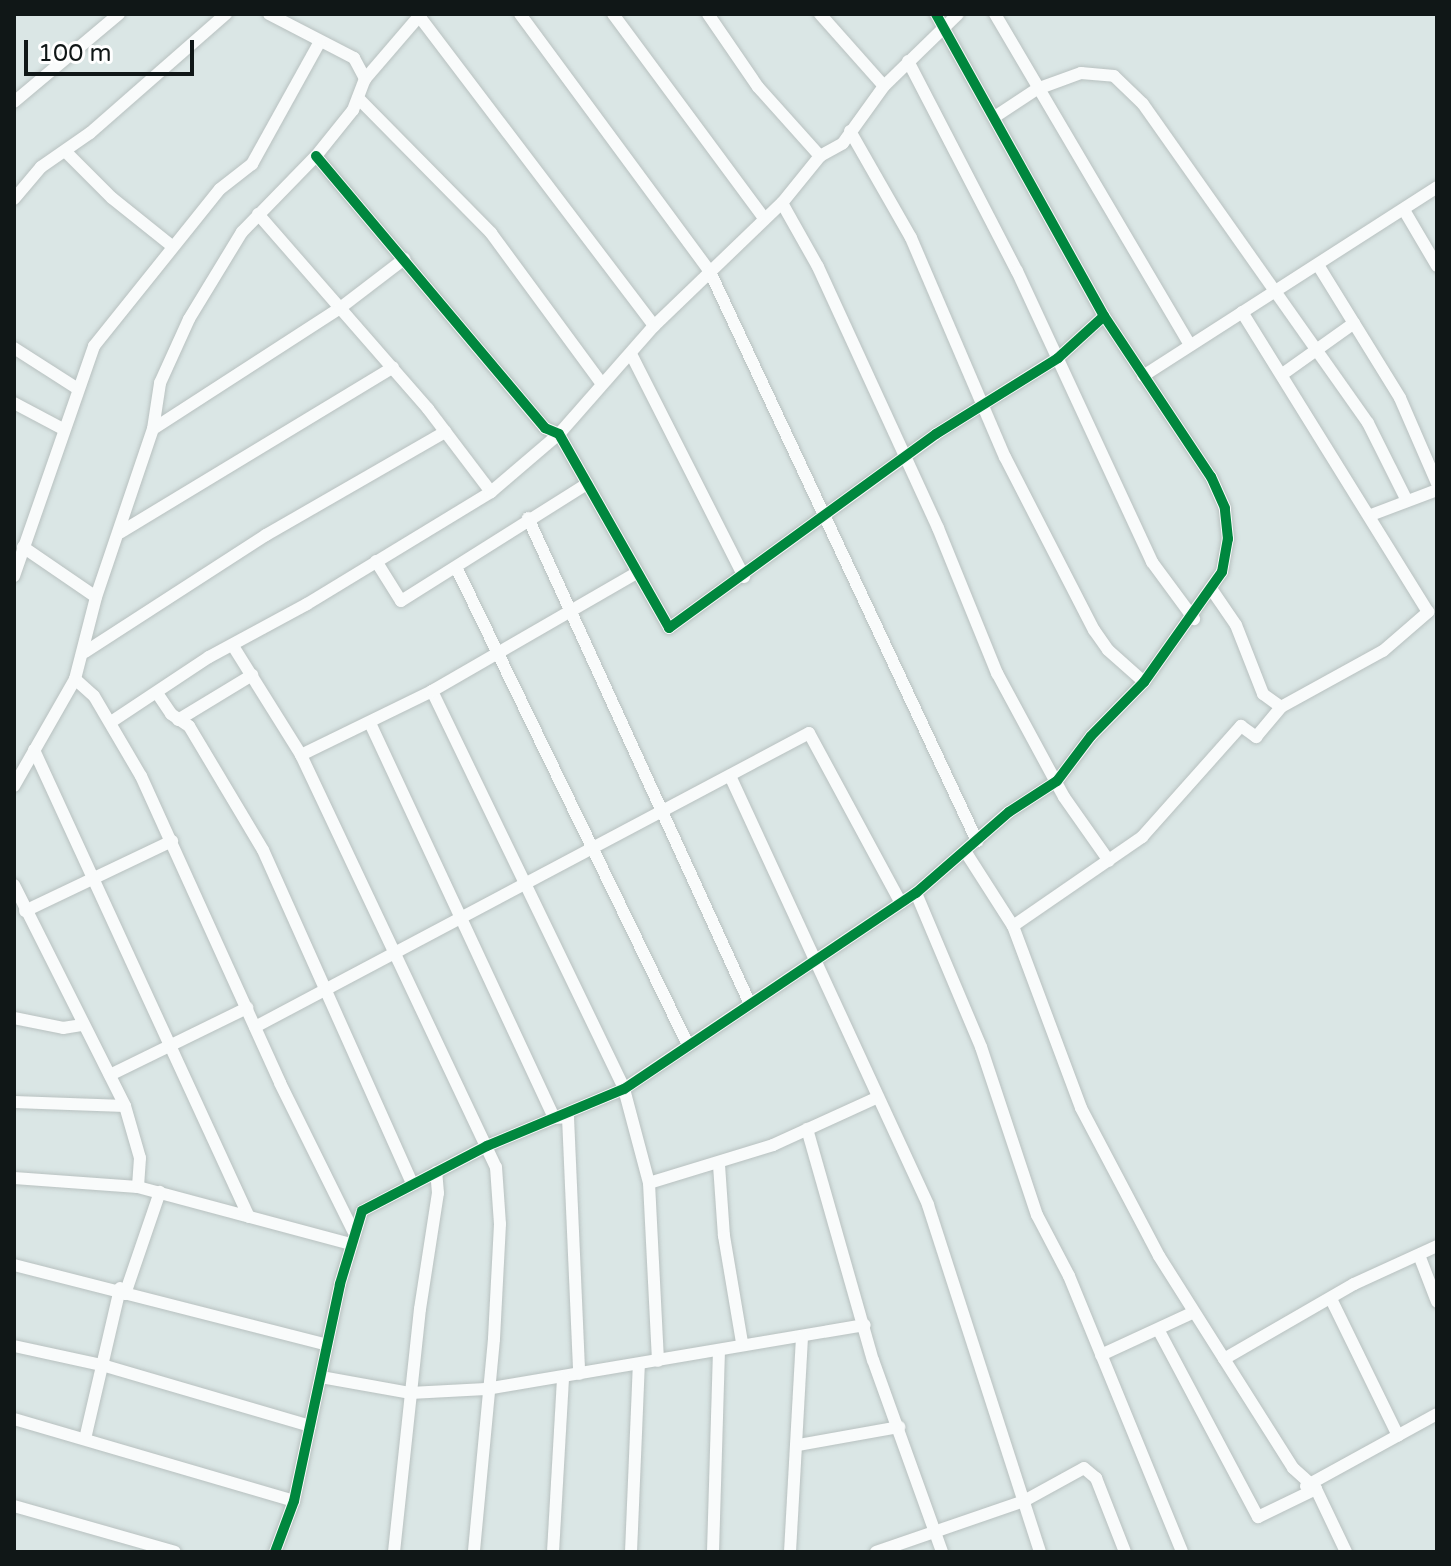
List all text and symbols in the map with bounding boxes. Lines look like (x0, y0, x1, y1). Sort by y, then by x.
scale bar (28, 24, 198, 74)
text: 100 m (38, 39, 112, 68)

